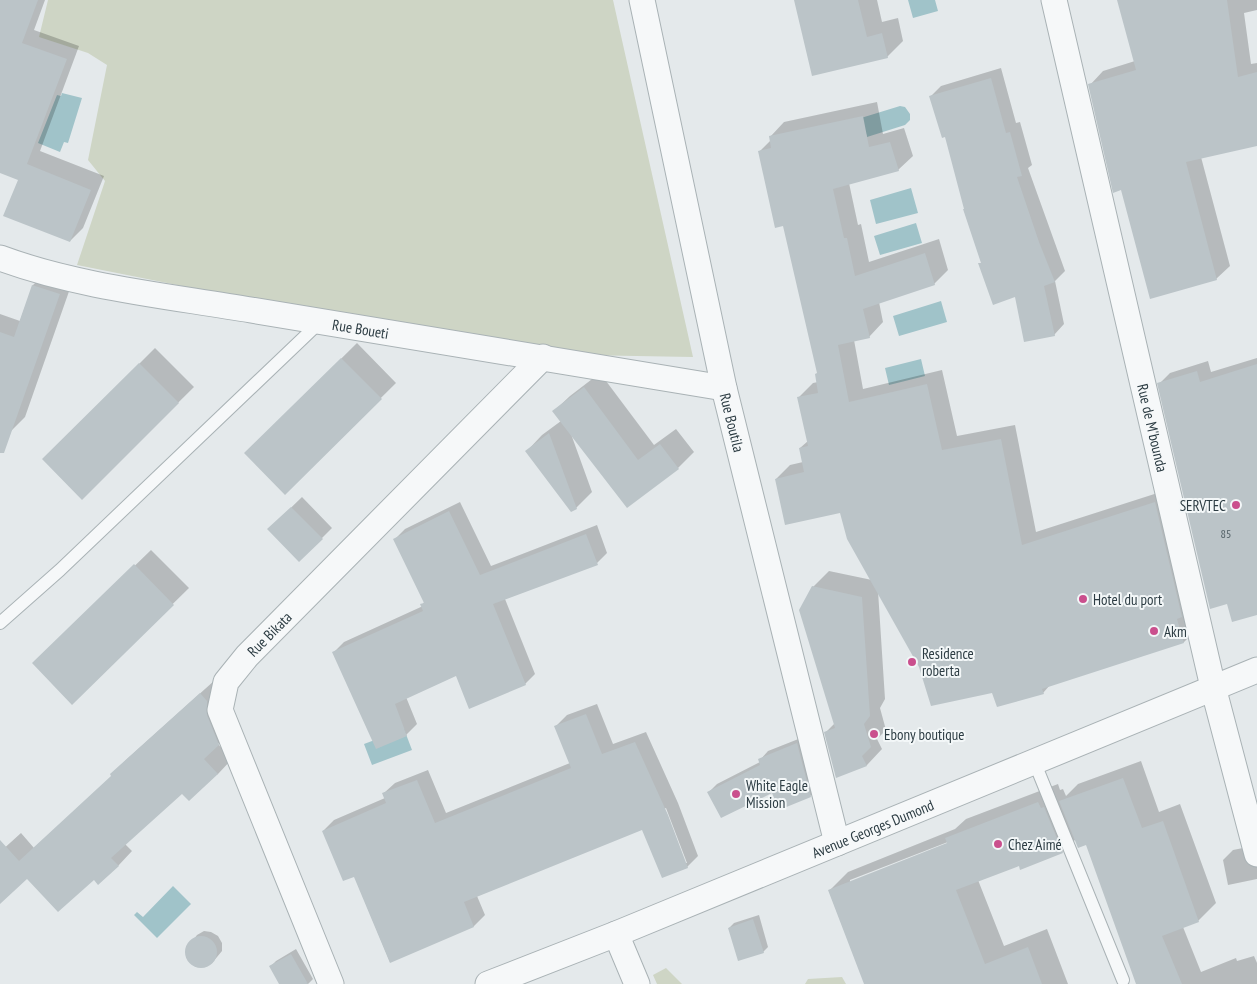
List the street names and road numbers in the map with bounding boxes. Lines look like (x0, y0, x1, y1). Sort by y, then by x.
street label: Rue Boueti (331, 314, 390, 342)
street label: Rue de M'bounda (1134, 382, 1172, 474)
street label: Rue Boutila (716, 391, 749, 454)
street label: Rue Bikata (243, 607, 295, 660)
street label: Avenue Georges Dumond (809, 795, 936, 862)

